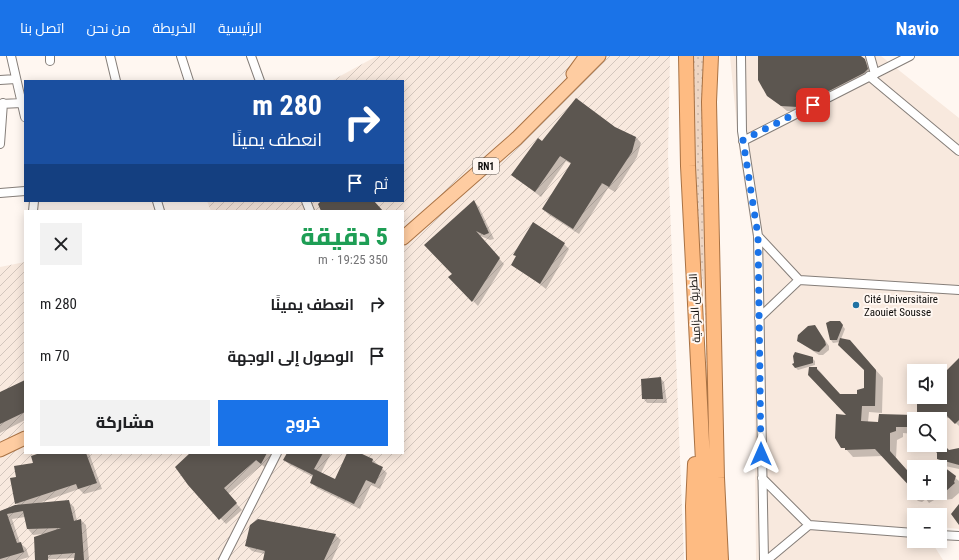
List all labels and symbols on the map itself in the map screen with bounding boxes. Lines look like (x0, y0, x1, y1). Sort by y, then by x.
pin (796, 88, 830, 122)
road number: RN1 (473, 158, 499, 174)
street label: الطريق الحزامية (687, 273, 703, 343)
place label: Cité Universitaire Zaouiet Sousse (864, 293, 938, 319)
marker: Cité Universitaire Zaouiet Sousse (851, 300, 861, 310)
position arrow (740, 433, 782, 475)

